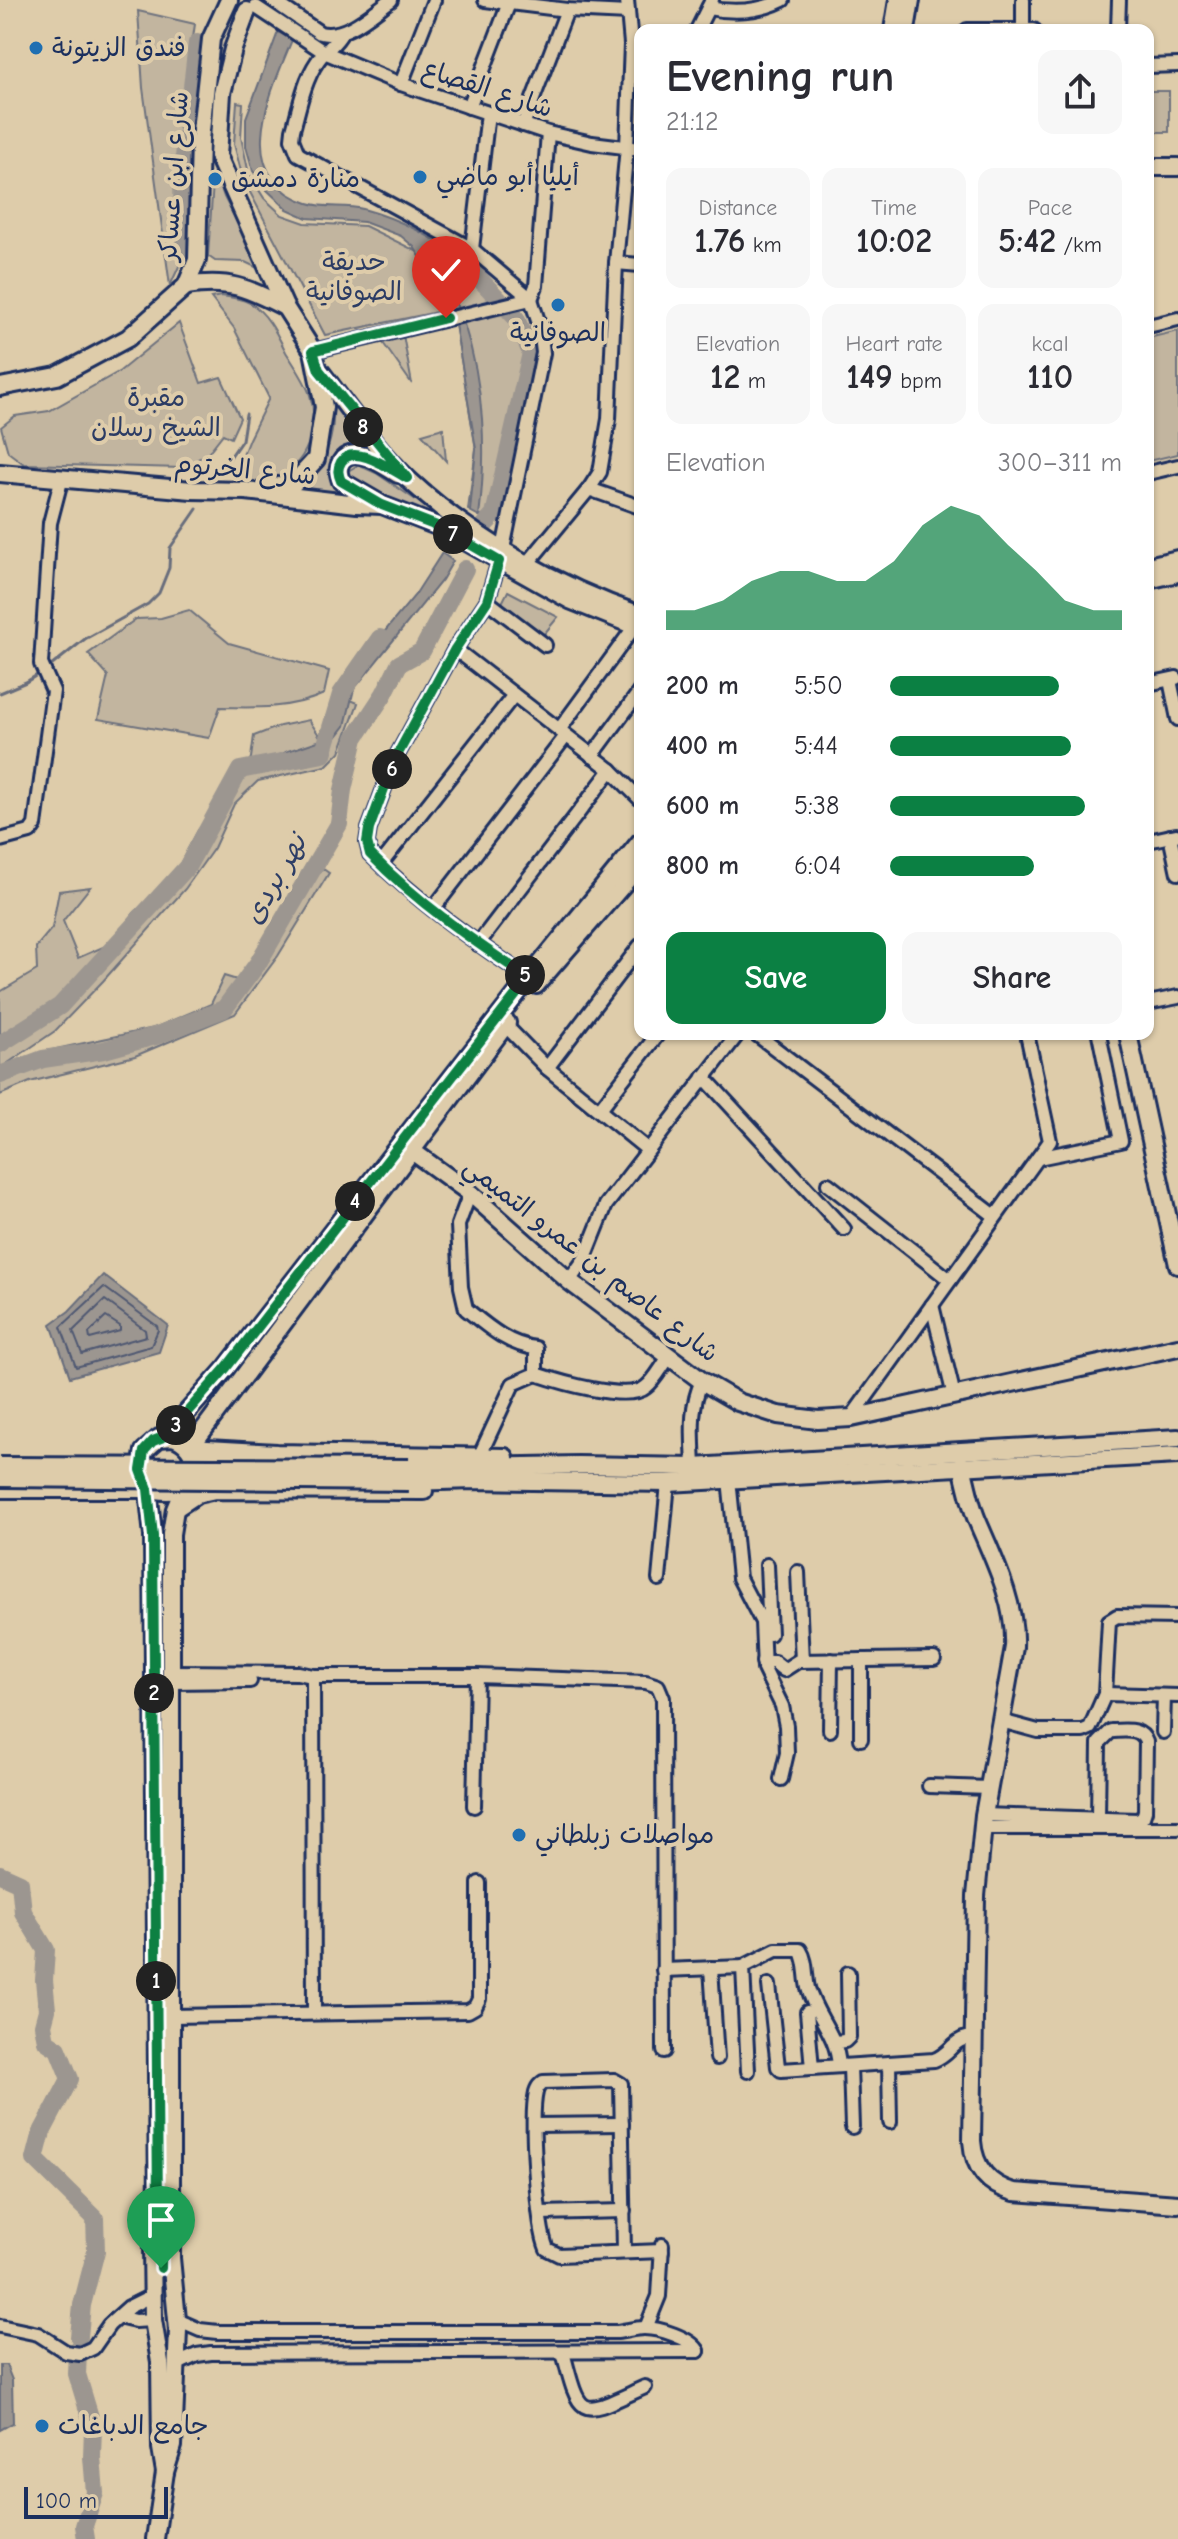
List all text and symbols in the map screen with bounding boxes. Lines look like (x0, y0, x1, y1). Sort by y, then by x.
place label: فندق الزيتونة (52, 33, 186, 64)
marker: فندق الزيتونة (27, 39, 45, 57)
button: share (1038, 50, 1122, 134)
text: Evening run (666, 51, 894, 102)
street label: شارع القصاع (417, 54, 556, 126)
street label: شارع ابن عساكر (153, 90, 197, 264)
text: 21:12 (666, 107, 719, 137)
place label: أيليا أبو ماضي (436, 161, 580, 199)
place label: منارة دمشق (231, 164, 360, 194)
marker: أيليا أبو ماضي (411, 168, 429, 186)
marker: منارة دمشق (206, 170, 224, 188)
text: Distance (699, 195, 777, 221)
text: Time (871, 195, 917, 221)
text: Pace (1028, 195, 1072, 221)
text: 1.76 (694, 221, 745, 261)
text: 10:02 (856, 221, 932, 261)
text: 5:42 (998, 221, 1056, 261)
text: km (745, 232, 782, 258)
text: /km (1056, 232, 1102, 258)
pin (412, 236, 480, 318)
park label: حديقة الصوفانية (306, 247, 402, 308)
icon: check (424, 248, 468, 292)
marker: الصوفانية (549, 296, 567, 314)
place label: الصوفانية (510, 318, 606, 349)
text: Elevation (696, 331, 780, 357)
text: Heart rate (846, 331, 943, 357)
text: kcal (1032, 331, 1068, 357)
text: 12 (710, 357, 740, 397)
text: 149 (846, 357, 893, 397)
text: 110 (1027, 357, 1073, 397)
text: m (740, 368, 766, 394)
text: bpm (893, 368, 942, 394)
park label: مقبرة الشيخ رسلان (91, 383, 221, 445)
pin: 8 (343, 407, 383, 447)
text: 8 (357, 414, 369, 440)
text: Elevation (666, 448, 766, 478)
text: 300–311 m (998, 448, 1122, 478)
street label: شارع الخرتوم (173, 449, 317, 495)
pin: 7 (433, 514, 473, 554)
text: 7 (448, 521, 458, 547)
text: 200 m (666, 671, 739, 701)
text: 5:50 (794, 671, 843, 701)
text: 400 m (666, 731, 738, 761)
text: 5:44 (794, 731, 838, 761)
pin: 6 (372, 749, 412, 789)
text: 6 (386, 756, 398, 782)
text: 600 m (666, 791, 739, 821)
text: 5:38 (794, 791, 839, 821)
water label: نهر بردى (237, 826, 316, 930)
text: 800 m (666, 851, 739, 881)
text: 6:04 (794, 851, 841, 881)
button: Save (666, 932, 886, 1024)
button: Share (902, 932, 1122, 1024)
pin: 5 (505, 955, 545, 995)
text: 5 (519, 962, 531, 988)
street label: شارع عاصم بن عمرو التميمي (453, 1151, 724, 1374)
pin: 4 (335, 1181, 375, 1221)
text: 4 (350, 1188, 360, 1214)
pin: 3 (156, 1405, 196, 1445)
text: 3 (171, 1412, 181, 1438)
pin: 2 (134, 1673, 174, 1713)
text: 2 (149, 1680, 159, 1706)
place label: مواصلات زبلطاني (535, 1820, 714, 1857)
marker: مواصلات زبلطاني (510, 1826, 528, 1844)
pin: 1 (136, 1961, 176, 2001)
text: 1 (152, 1968, 160, 1994)
pin (127, 2186, 195, 2268)
icon: arrive (139, 2198, 183, 2242)
place label: جامع الدباغات (58, 2411, 209, 2444)
marker: جامع الدباغات (33, 2417, 51, 2435)
scale bar (24, 2483, 168, 2519)
text: 100 m (36, 2488, 97, 2514)

